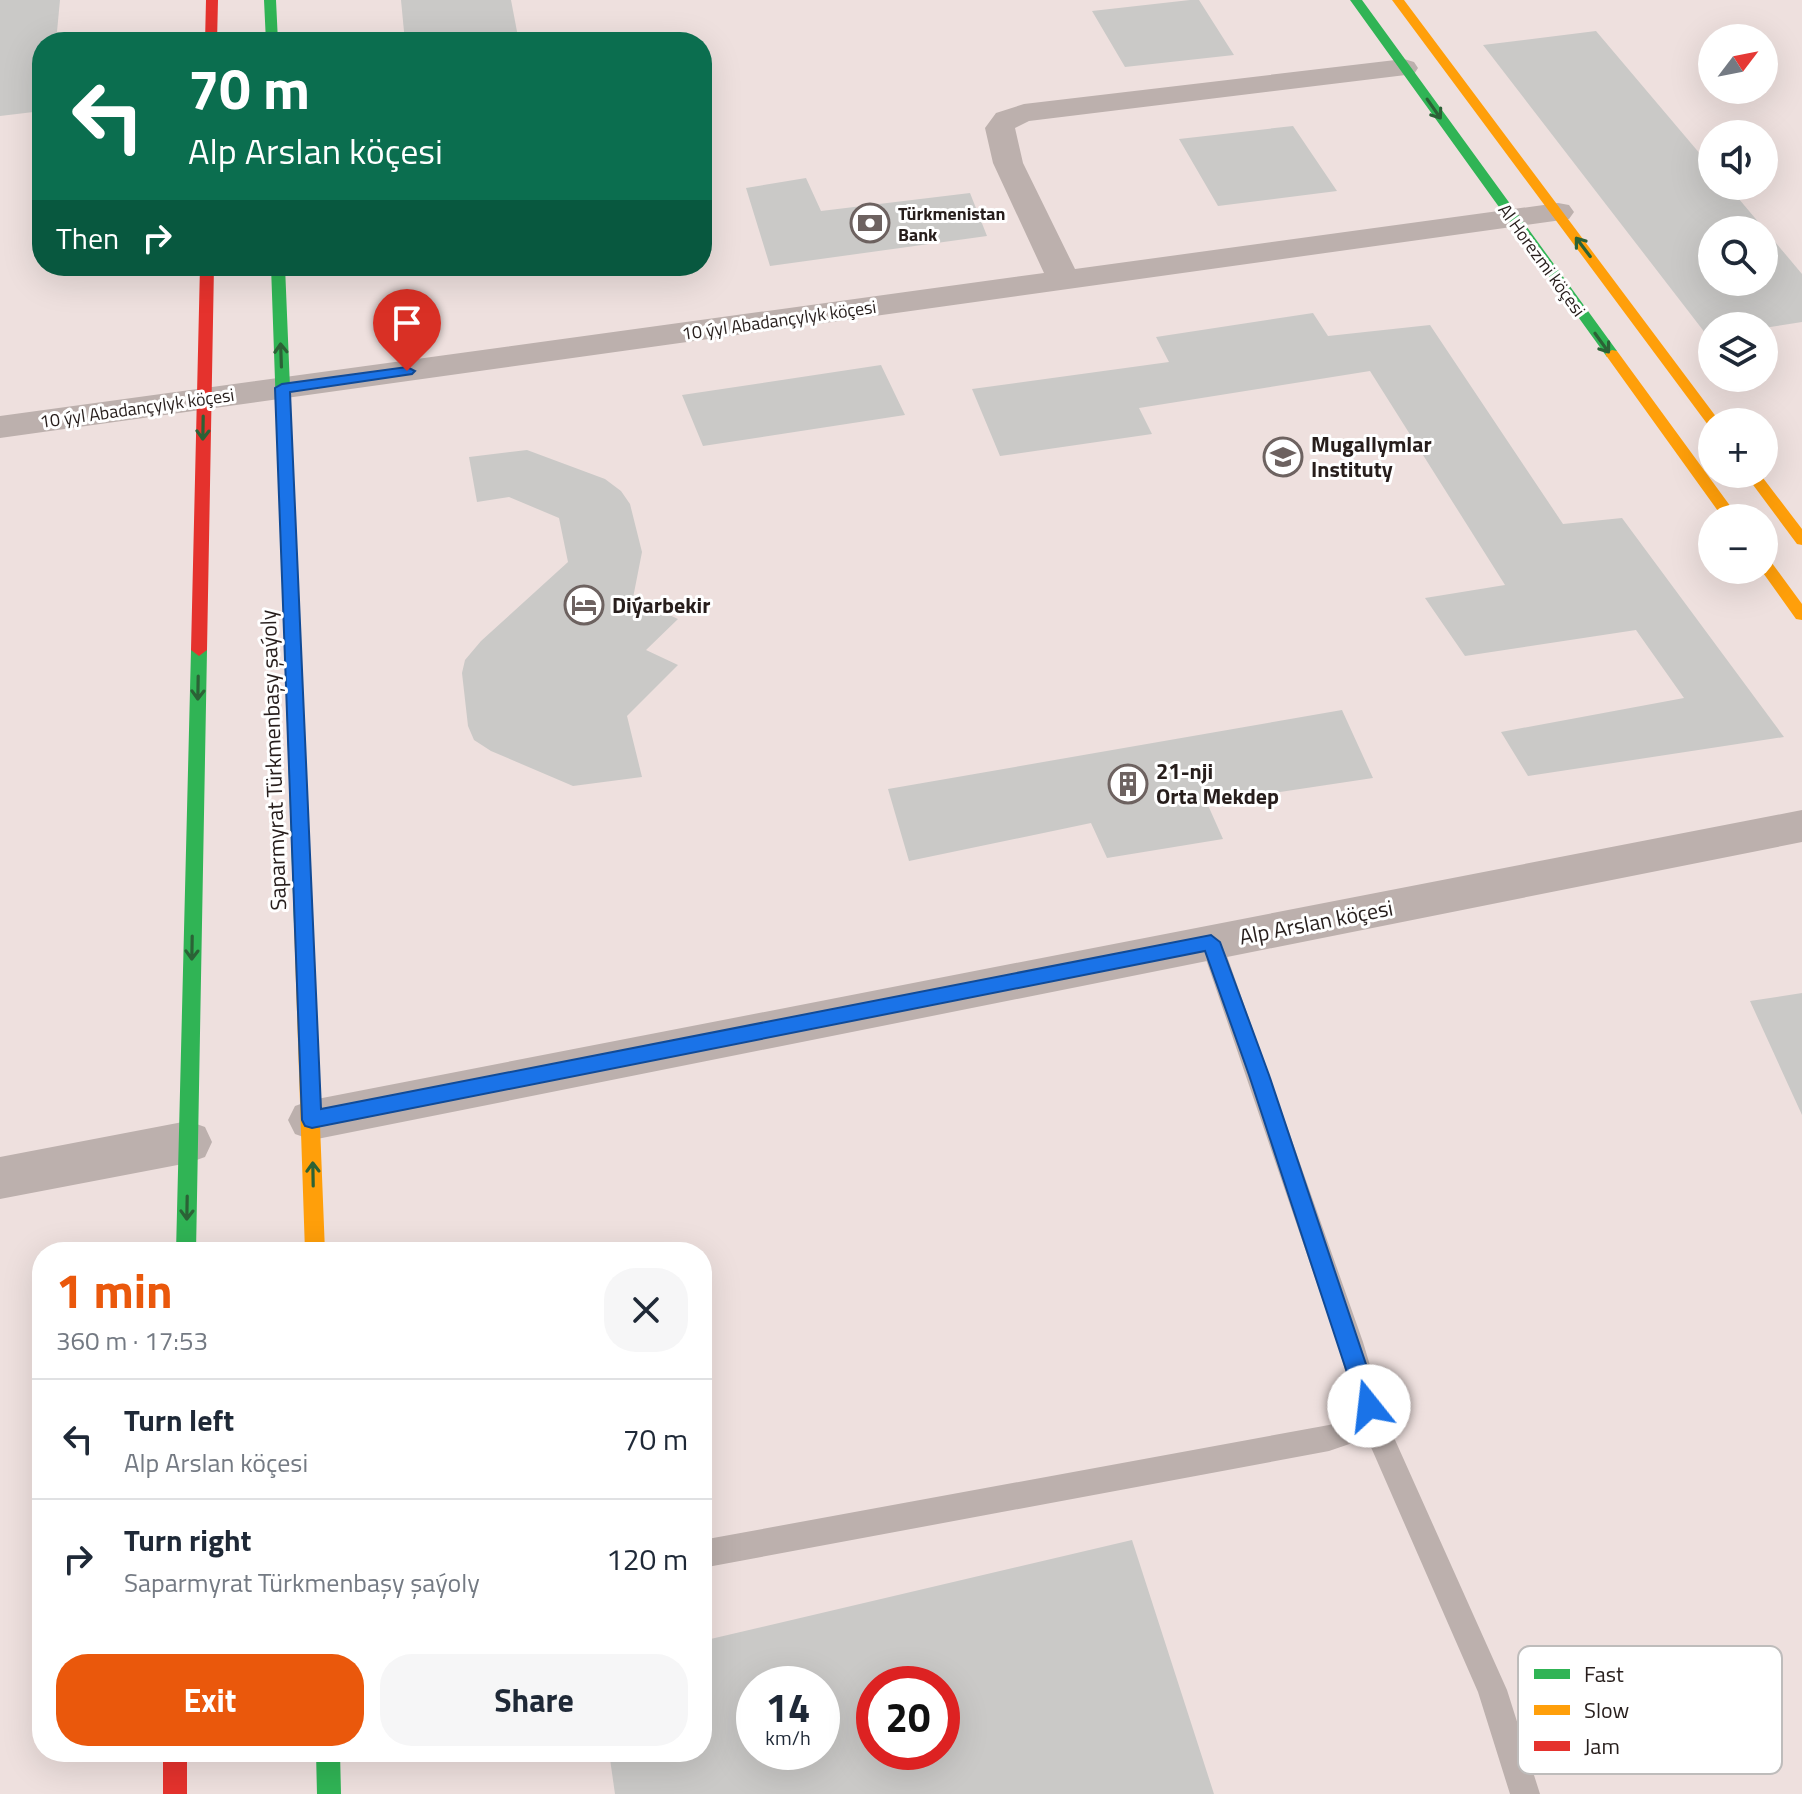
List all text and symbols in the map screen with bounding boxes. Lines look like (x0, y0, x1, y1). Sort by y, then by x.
north arrow (1698, 24, 1778, 104)
map controls (1698, 24, 1778, 584)
text: 70 m (188, 46, 310, 131)
icon: left (56, 64, 160, 168)
one-way arrow (1426, 98, 1442, 120)
button: sound (1698, 120, 1778, 200)
text: Alp Arslan köçesi (188, 123, 443, 178)
street label: Al Horezmi köçesi (1492, 198, 1592, 322)
place label: Türkmenistan Bank (898, 200, 1006, 248)
bank icon: Türkmenistan Bank (849, 202, 891, 244)
text: Then (56, 215, 119, 261)
icon: right (135, 216, 179, 260)
button: search (1698, 216, 1778, 296)
one-way arrow (1575, 237, 1592, 258)
pin (373, 289, 441, 371)
street label: 10 ýyl Abadançylyk köçesi (680, 293, 878, 347)
icon: arrive (385, 301, 429, 345)
button: layers (1698, 312, 1778, 392)
one-way arrow (1594, 331, 1611, 353)
one-way arrow (274, 342, 289, 369)
street label: 10 ýyl Abadançylyk köçesi (38, 381, 236, 435)
button: + (1698, 408, 1778, 488)
one-way arrow (195, 414, 211, 441)
place label: Mugallymlar Instituty (1311, 427, 1432, 486)
school or university icon: Mugallymlar Instituty (1262, 436, 1304, 478)
button: − (1698, 504, 1778, 584)
hotel icon: Diýarbekir (563, 584, 605, 626)
place label: Diýarbekir (612, 588, 710, 622)
street label: Saparmyrat Türkmenbaşy şaýoly (251, 609, 295, 911)
one-way arrow (190, 674, 205, 701)
place label: 21-nji Orta Mekdep (1156, 754, 1279, 813)
building icon: 21-nji Orta Mekdep (1107, 763, 1149, 805)
street label: Alp Arslan köçesi (1236, 890, 1396, 954)
one-way arrow (184, 934, 200, 961)
one-way arrow (305, 1161, 321, 1188)
one-way arrow (179, 1194, 194, 1221)
text: 1 min (56, 1254, 173, 1327)
button: close (604, 1268, 688, 1352)
text: 360 m · 17:53 (56, 1321, 208, 1360)
position arrow (1327, 1364, 1411, 1448)
text: Turn left (124, 1397, 234, 1443)
text: 70 m (623, 1416, 688, 1462)
icon: left (56, 1417, 100, 1461)
text: Alp Arslan köçesi (124, 1443, 308, 1482)
text: Turn right (124, 1517, 252, 1563)
text: 120 m (606, 1536, 688, 1582)
icon: right (56, 1537, 100, 1581)
text: Saparmyrat Türkmenbaşy şaýoly (124, 1563, 480, 1602)
legend (1518, 1646, 1782, 1774)
button: Exit (56, 1654, 364, 1746)
button: Share (380, 1654, 688, 1746)
text: Fast (1584, 1657, 1624, 1691)
speed limit sign: 20 (856, 1666, 960, 1770)
text: 14 (766, 1677, 810, 1738)
text: Slow (1584, 1693, 1630, 1727)
text: km/h (765, 1722, 811, 1753)
text: Jam (1584, 1729, 1620, 1763)

